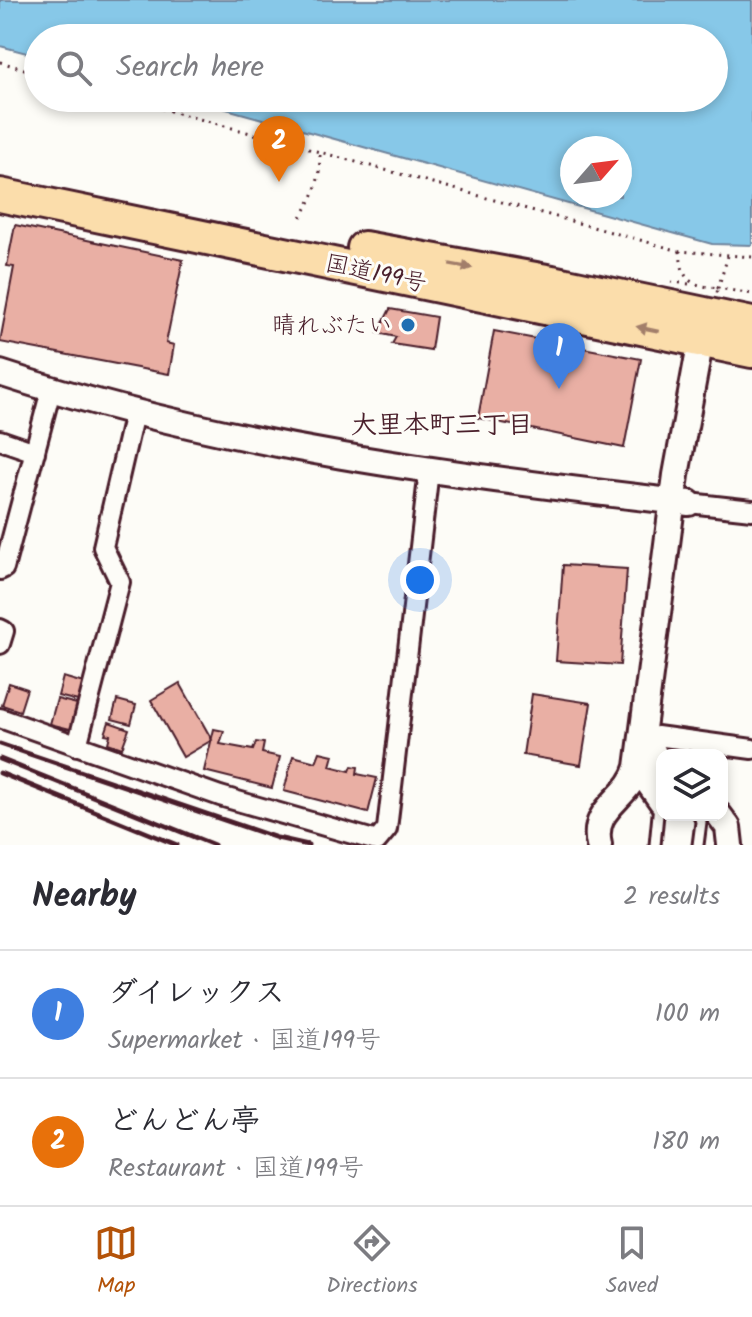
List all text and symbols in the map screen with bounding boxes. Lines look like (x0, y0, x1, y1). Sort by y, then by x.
search box (24, 24, 728, 112)
text: Search here (116, 44, 264, 92)
icon: search (52, 46, 96, 90)
pin: 2 (253, 116, 305, 182)
north arrow (560, 136, 632, 208)
street label: 国道199号 (321, 245, 430, 304)
one-way arrow (449, 260, 474, 273)
place label: 晴れぶたい (272, 307, 392, 346)
marker: 晴れぶたい (399, 316, 417, 334)
pin: 1 (533, 323, 585, 389)
one-way arrow (635, 323, 660, 335)
district label: 大里本町三丁目 (351, 405, 533, 447)
your location (400, 560, 440, 600)
map controls (656, 749, 728, 821)
button: layers (656, 749, 728, 821)
text: Nearby (32, 870, 137, 924)
text: 2 results (623, 876, 720, 918)
text: ダイレックス (108, 970, 285, 1018)
text: 1 (54, 993, 62, 1035)
text: 100 m (655, 993, 720, 1035)
text: Supermarket · 国道199号 (108, 1020, 381, 1062)
text: どんどん亭 (108, 1098, 260, 1146)
text: 2 (50, 1121, 66, 1163)
text: 180 m (652, 1121, 720, 1163)
text: Restaurant · 国道199号 (108, 1148, 364, 1190)
tab: Map (94, 1221, 138, 1304)
tab: Directions (326, 1221, 418, 1304)
tab: Saved (606, 1221, 658, 1304)

